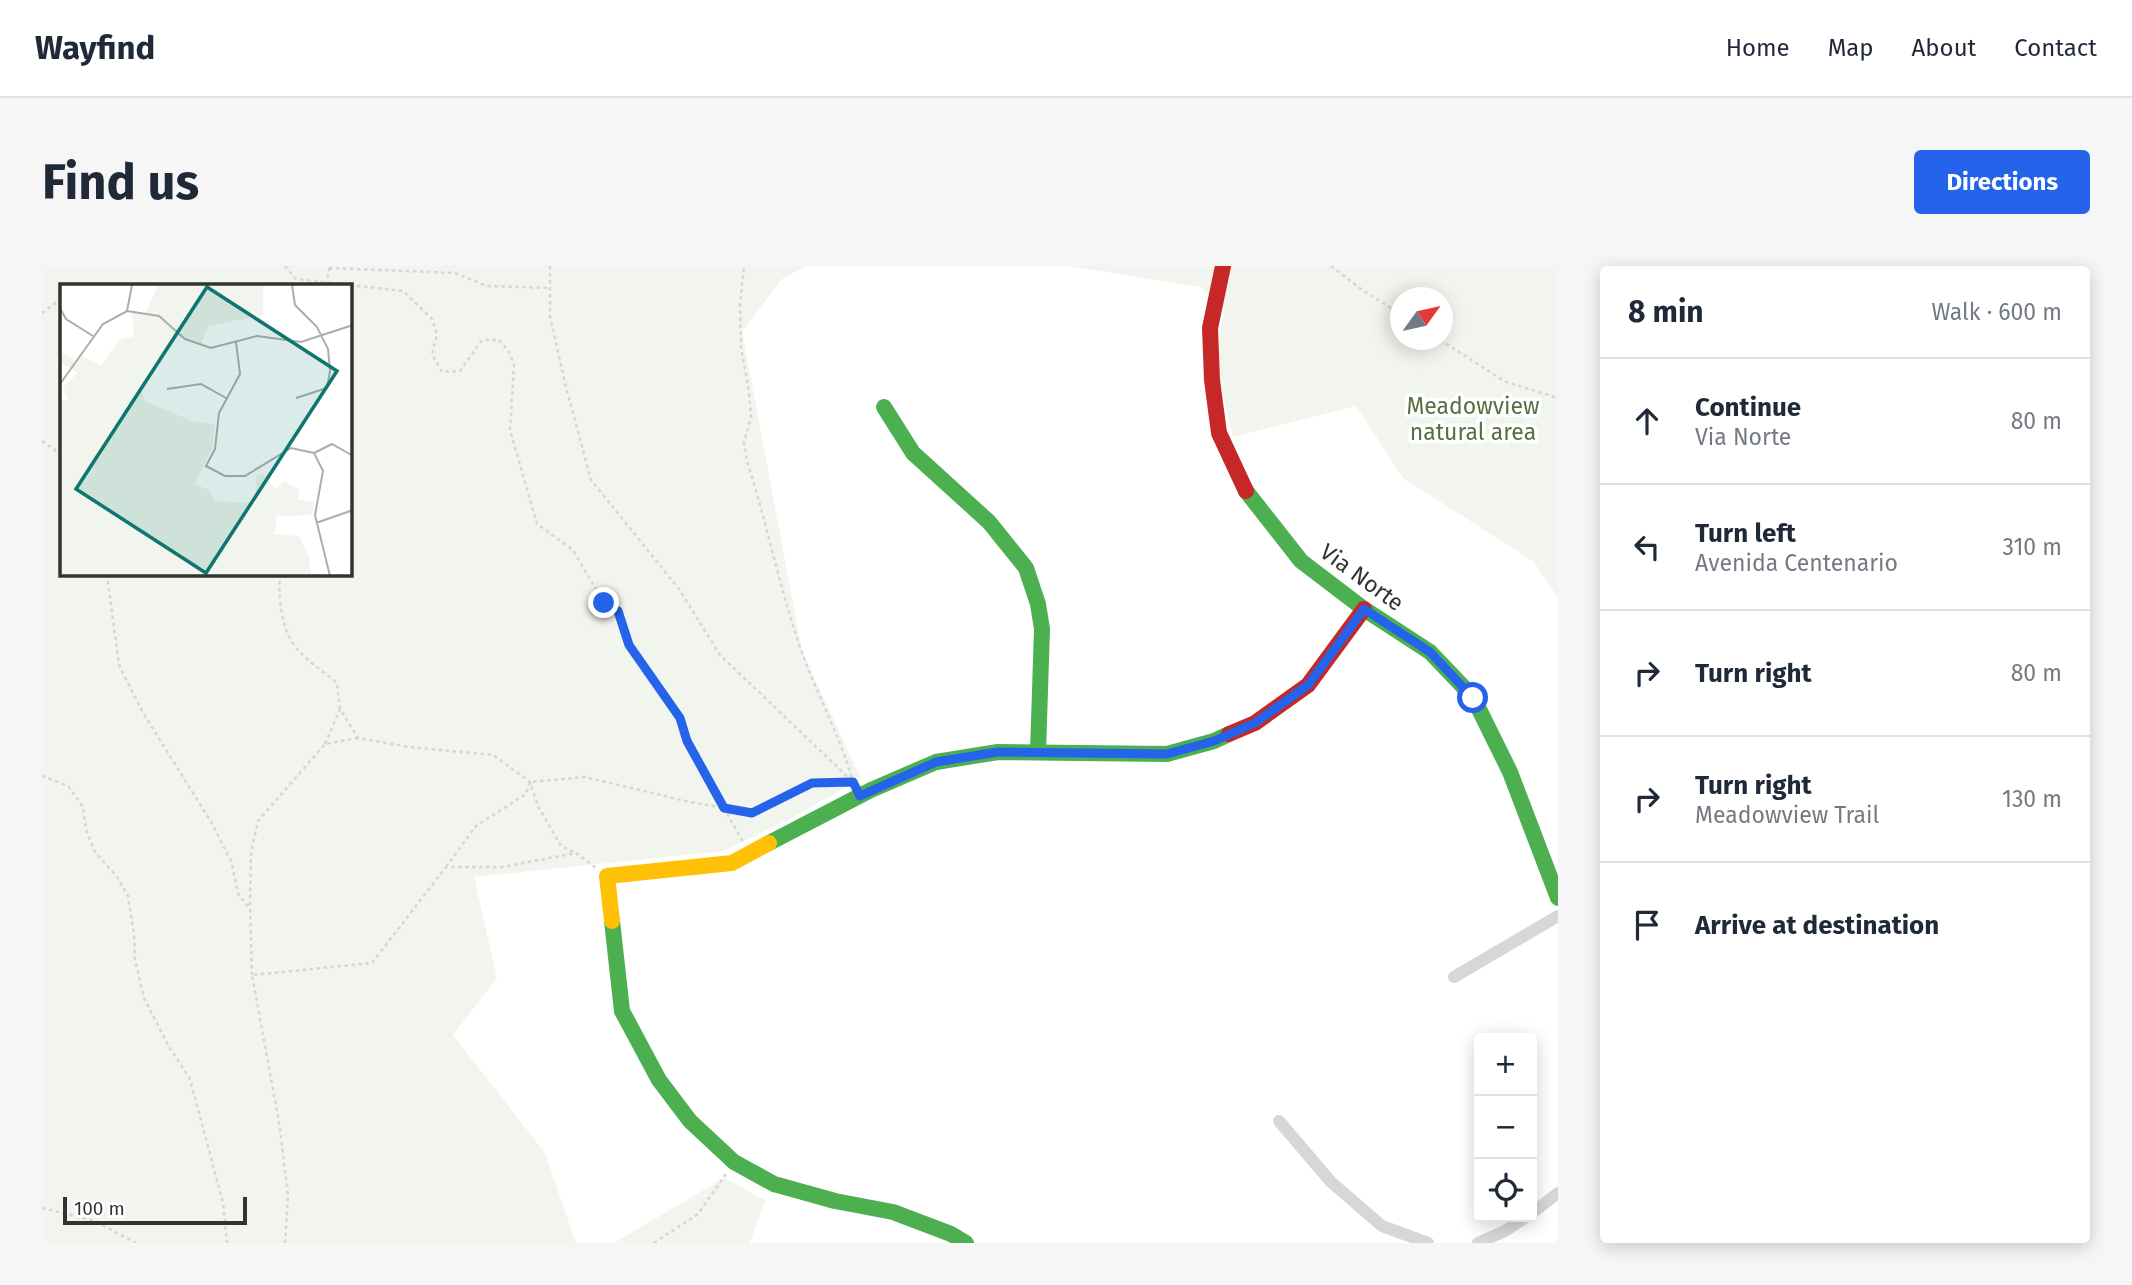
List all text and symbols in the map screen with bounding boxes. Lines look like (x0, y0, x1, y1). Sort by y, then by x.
text: Wayfind (35, 28, 155, 68)
text: Home (1726, 34, 1790, 62)
text: Map (1828, 34, 1874, 62)
text: About (1912, 34, 1976, 62)
text: Contact (2014, 34, 2097, 62)
button: Directions (1914, 150, 2090, 214)
text: Find us (42, 153, 199, 212)
inset map (60, 284, 352, 576)
north arrow (1390, 287, 1453, 350)
text: 8 min (1628, 294, 1704, 330)
text: Walk · 600 m (1931, 298, 2062, 326)
park label: Meadowview natural area (1406, 392, 1540, 446)
text: Continue (1695, 392, 1801, 423)
icon: ahead (1628, 402, 1666, 440)
text: 80 m (2011, 407, 2062, 435)
text: Via Norte (1695, 423, 1791, 451)
text: Turn left (1695, 518, 1796, 549)
icon: left (1628, 528, 1666, 566)
text: 310 m (2002, 533, 2062, 561)
street label: Via Norte (1315, 537, 1409, 617)
text: Avenida Centenario (1695, 549, 1898, 577)
route end (588, 587, 619, 618)
icon: right (1628, 654, 1666, 692)
text: Turn right (1695, 658, 1812, 689)
text: 80 m (2011, 659, 2062, 687)
route start (1457, 682, 1488, 713)
text: Turn right (1695, 770, 1812, 801)
icon: right (1628, 780, 1666, 818)
text: 130 m (2002, 785, 2062, 813)
text: Meadowview Trail (1695, 801, 1879, 829)
icon: arrive (1628, 906, 1666, 944)
text: Arrive at destination (1695, 910, 1939, 941)
map controls (1474, 1033, 1537, 1222)
button: + (1474, 1033, 1537, 1096)
button: − (1474, 1096, 1537, 1159)
button: locate (1474, 1159, 1537, 1222)
scale bar (63, 1194, 247, 1226)
text: 100 m (74, 1197, 125, 1220)

